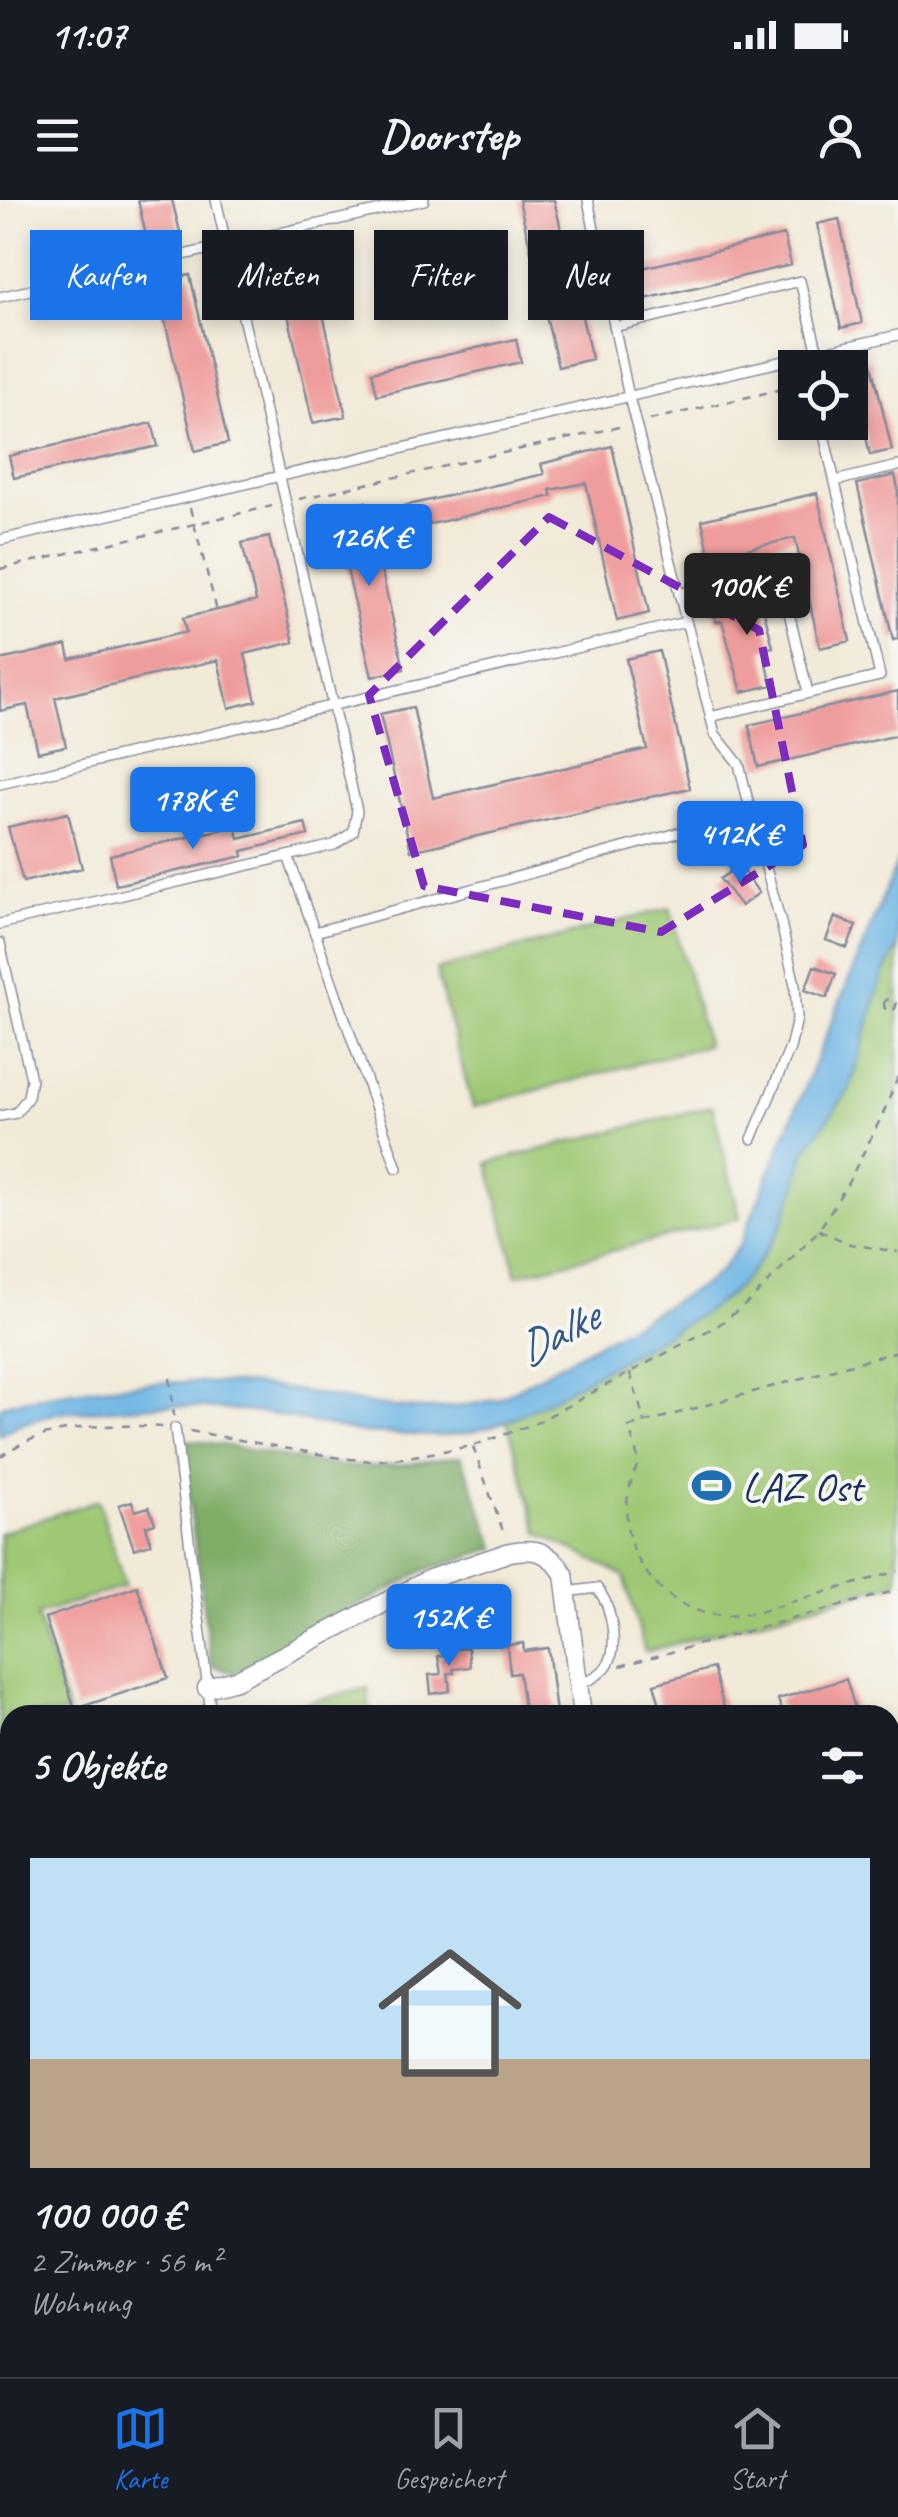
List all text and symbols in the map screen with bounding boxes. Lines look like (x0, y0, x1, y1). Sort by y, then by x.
text: 11:07 (50, 12, 126, 59)
text: Doorstep (380, 107, 518, 164)
icon: menu (30, 108, 85, 163)
icon: person (813, 108, 868, 163)
chip: Kaufen (30, 230, 182, 320)
chip: Mieten (202, 230, 354, 320)
chip: Filter (374, 230, 508, 320)
chip: Neu (528, 230, 644, 320)
map controls (778, 350, 868, 440)
button: locate (778, 350, 868, 440)
pin: 126K € (288, 504, 450, 589)
text: 126K € (328, 516, 410, 557)
pin: 100K € (666, 553, 828, 638)
text: 100K € (706, 565, 788, 606)
pin: 178K € (112, 767, 274, 852)
text: 178K € (152, 779, 234, 820)
pin: 412K € (659, 801, 821, 886)
text: 412K € (699, 813, 781, 854)
water label: Dalke (507, 1285, 614, 1378)
place label: LAZ Ost (742, 1461, 866, 1514)
sports icon: LAZ Ost (691, 1465, 733, 1507)
pin: 152K € (368, 1584, 530, 1669)
text: 152K € (408, 1596, 490, 1637)
icon: filters (815, 1738, 870, 1793)
text: 5 Objekte (30, 1739, 165, 1792)
icon: home (360, 1923, 540, 2103)
text: 100 000 € (30, 2188, 183, 2241)
text: 2 Zimmer · 56 m² (30, 2241, 220, 2282)
text: Wohnung (30, 2282, 131, 2323)
tab: Karte (113, 2401, 168, 2496)
tab: Gespeichert (394, 2401, 504, 2496)
tab: Start (730, 2401, 785, 2496)

